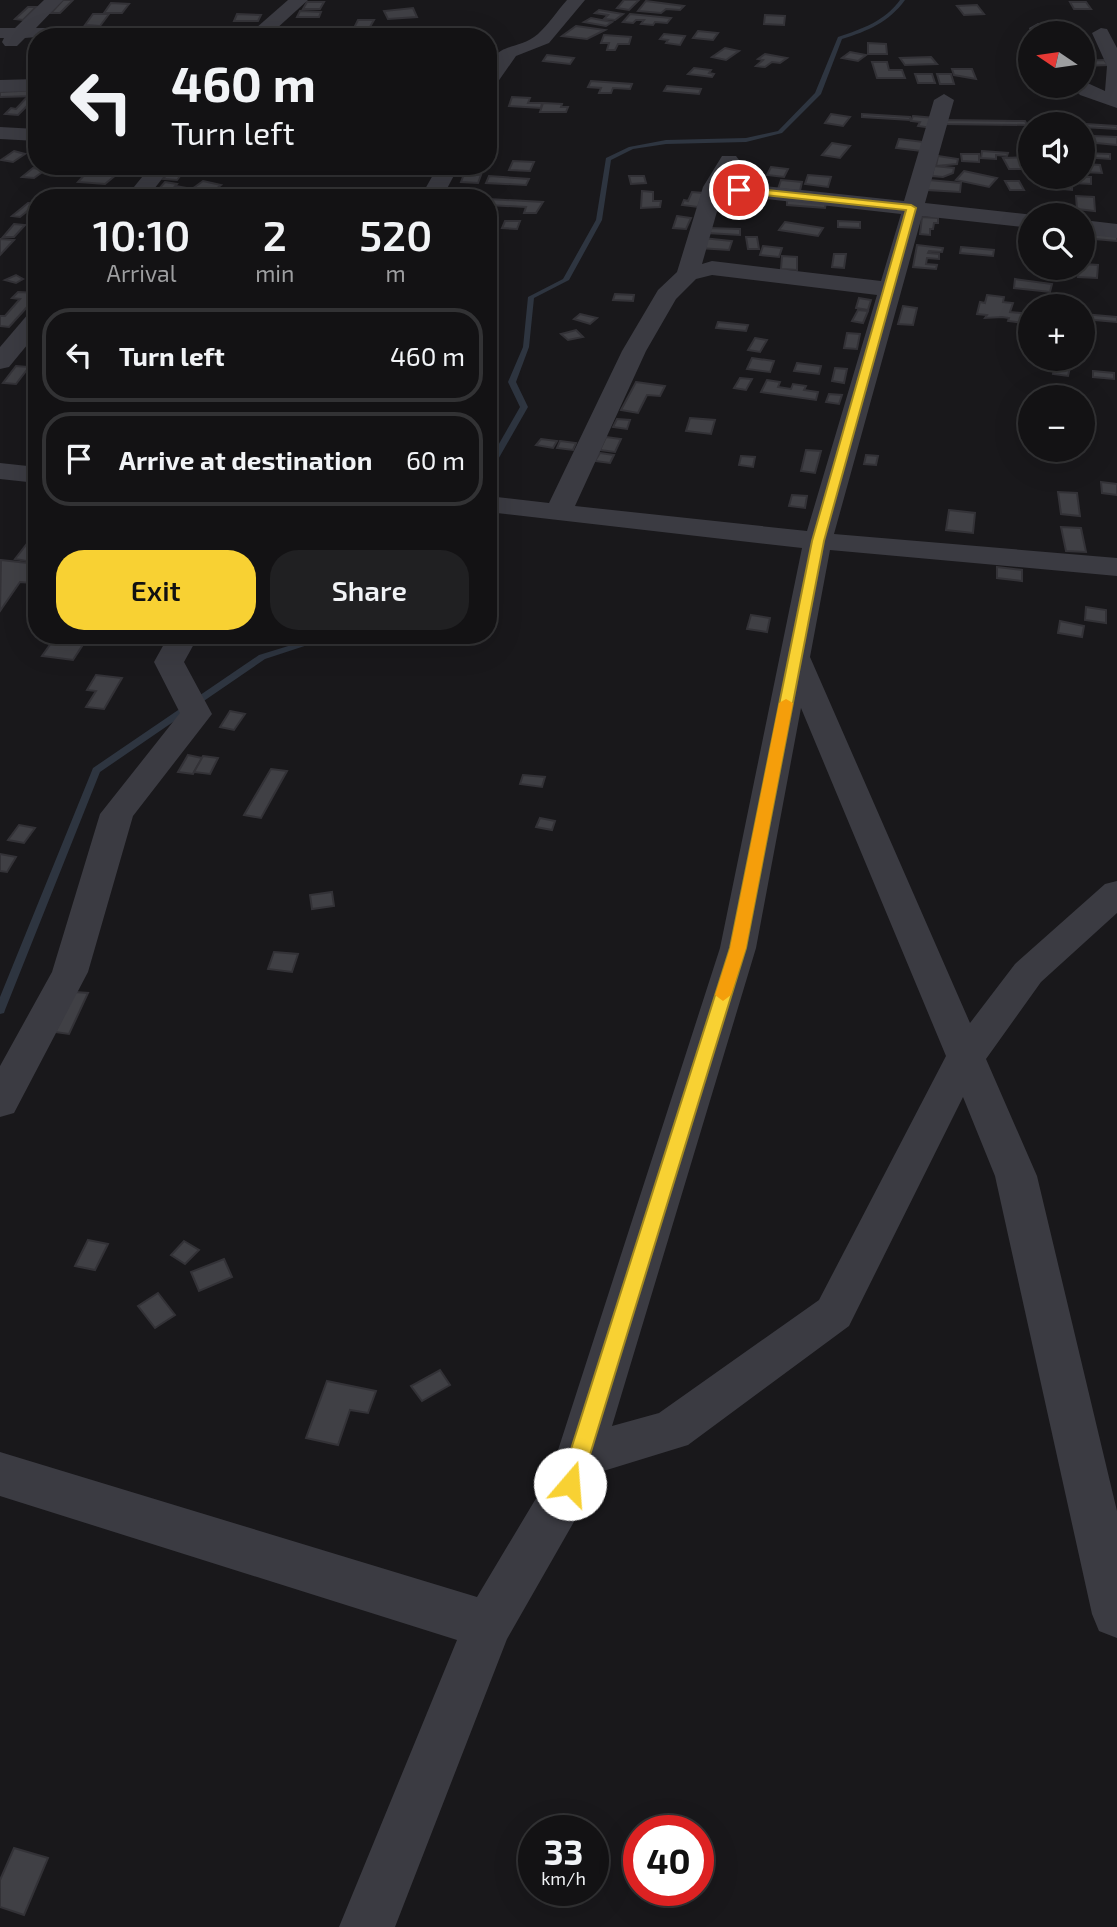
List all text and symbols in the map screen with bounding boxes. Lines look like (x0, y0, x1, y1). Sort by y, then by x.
north arrow (1018, 21, 1096, 98)
map controls (1018, 21, 1095, 462)
text: 460 m (171, 53, 316, 112)
icon: left (56, 56, 147, 147)
button: sound (1018, 112, 1095, 189)
text: Turn left (171, 113, 295, 151)
pin (709, 160, 769, 220)
icon: arrive (720, 171, 758, 209)
button: search (1018, 203, 1095, 280)
text: 10:10 (93, 209, 190, 259)
text: 2 (263, 209, 287, 259)
text: 520 (359, 209, 432, 259)
text: Arrival (107, 259, 177, 287)
text: min (255, 259, 294, 287)
text: m (386, 259, 406, 287)
button: + (1018, 294, 1095, 371)
icon: left (60, 336, 98, 374)
text: Turn left (119, 340, 225, 371)
text: 460 m (390, 340, 465, 371)
button: − (1018, 385, 1095, 462)
icon: arrive (60, 440, 98, 478)
text: Arrive at destination (119, 444, 372, 475)
text: 60 m (406, 444, 465, 475)
button: Exit (56, 550, 256, 630)
button: Share (270, 550, 469, 630)
position arrow (533, 1447, 607, 1521)
speed limit sign: 40 (623, 1815, 714, 1906)
text: 33 (544, 1830, 583, 1872)
text: km/h (541, 1867, 586, 1889)

